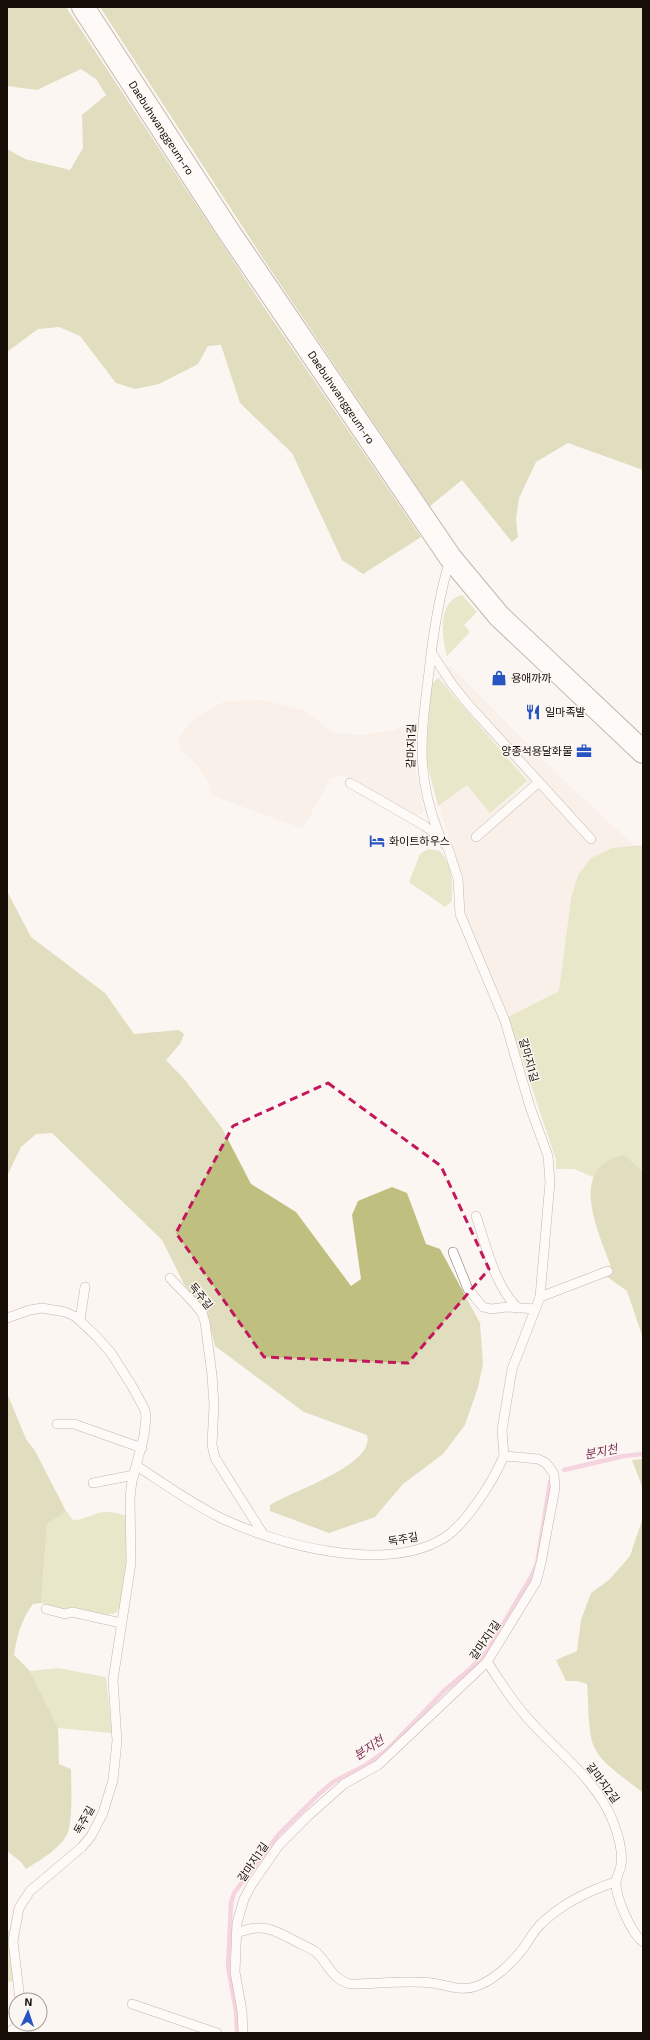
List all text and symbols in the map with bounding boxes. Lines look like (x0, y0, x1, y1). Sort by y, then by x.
street label: Daebuhwanggeum-ro (127, 78, 197, 177)
street label: Daebuhwanggeum-ro (306, 348, 378, 446)
shop icon: 용애까까 (490, 669, 508, 687)
place label: 용애까까 (511, 671, 551, 684)
restaurant icon: 일마족발 (524, 703, 542, 721)
place label: 일마족발 (545, 705, 585, 718)
street label: 갈마지1길 (404, 723, 417, 769)
office icon: 양종석용달화물 (575, 742, 593, 760)
place label: 양종석용달화물 (501, 744, 572, 757)
hotel icon: 화이트하우스 (368, 832, 386, 850)
place label: 화이트하우스 (389, 834, 450, 847)
street label: 갈마지1길 (517, 1037, 542, 1083)
street label: 독주길 (187, 1280, 216, 1312)
water label: 분지천 (583, 1441, 620, 1461)
street label: 독주길 (387, 1529, 419, 1548)
street label: 갈마지1길 (466, 1618, 503, 1662)
water label: 분지천 (351, 1731, 388, 1762)
street label: 갈마지2길 (584, 1760, 623, 1805)
street label: 독주길 (71, 1803, 97, 1836)
street label: 갈마지1길 (235, 1839, 271, 1884)
north arrow (8, 1992, 48, 2032)
text: N (24, 1995, 33, 2008)

